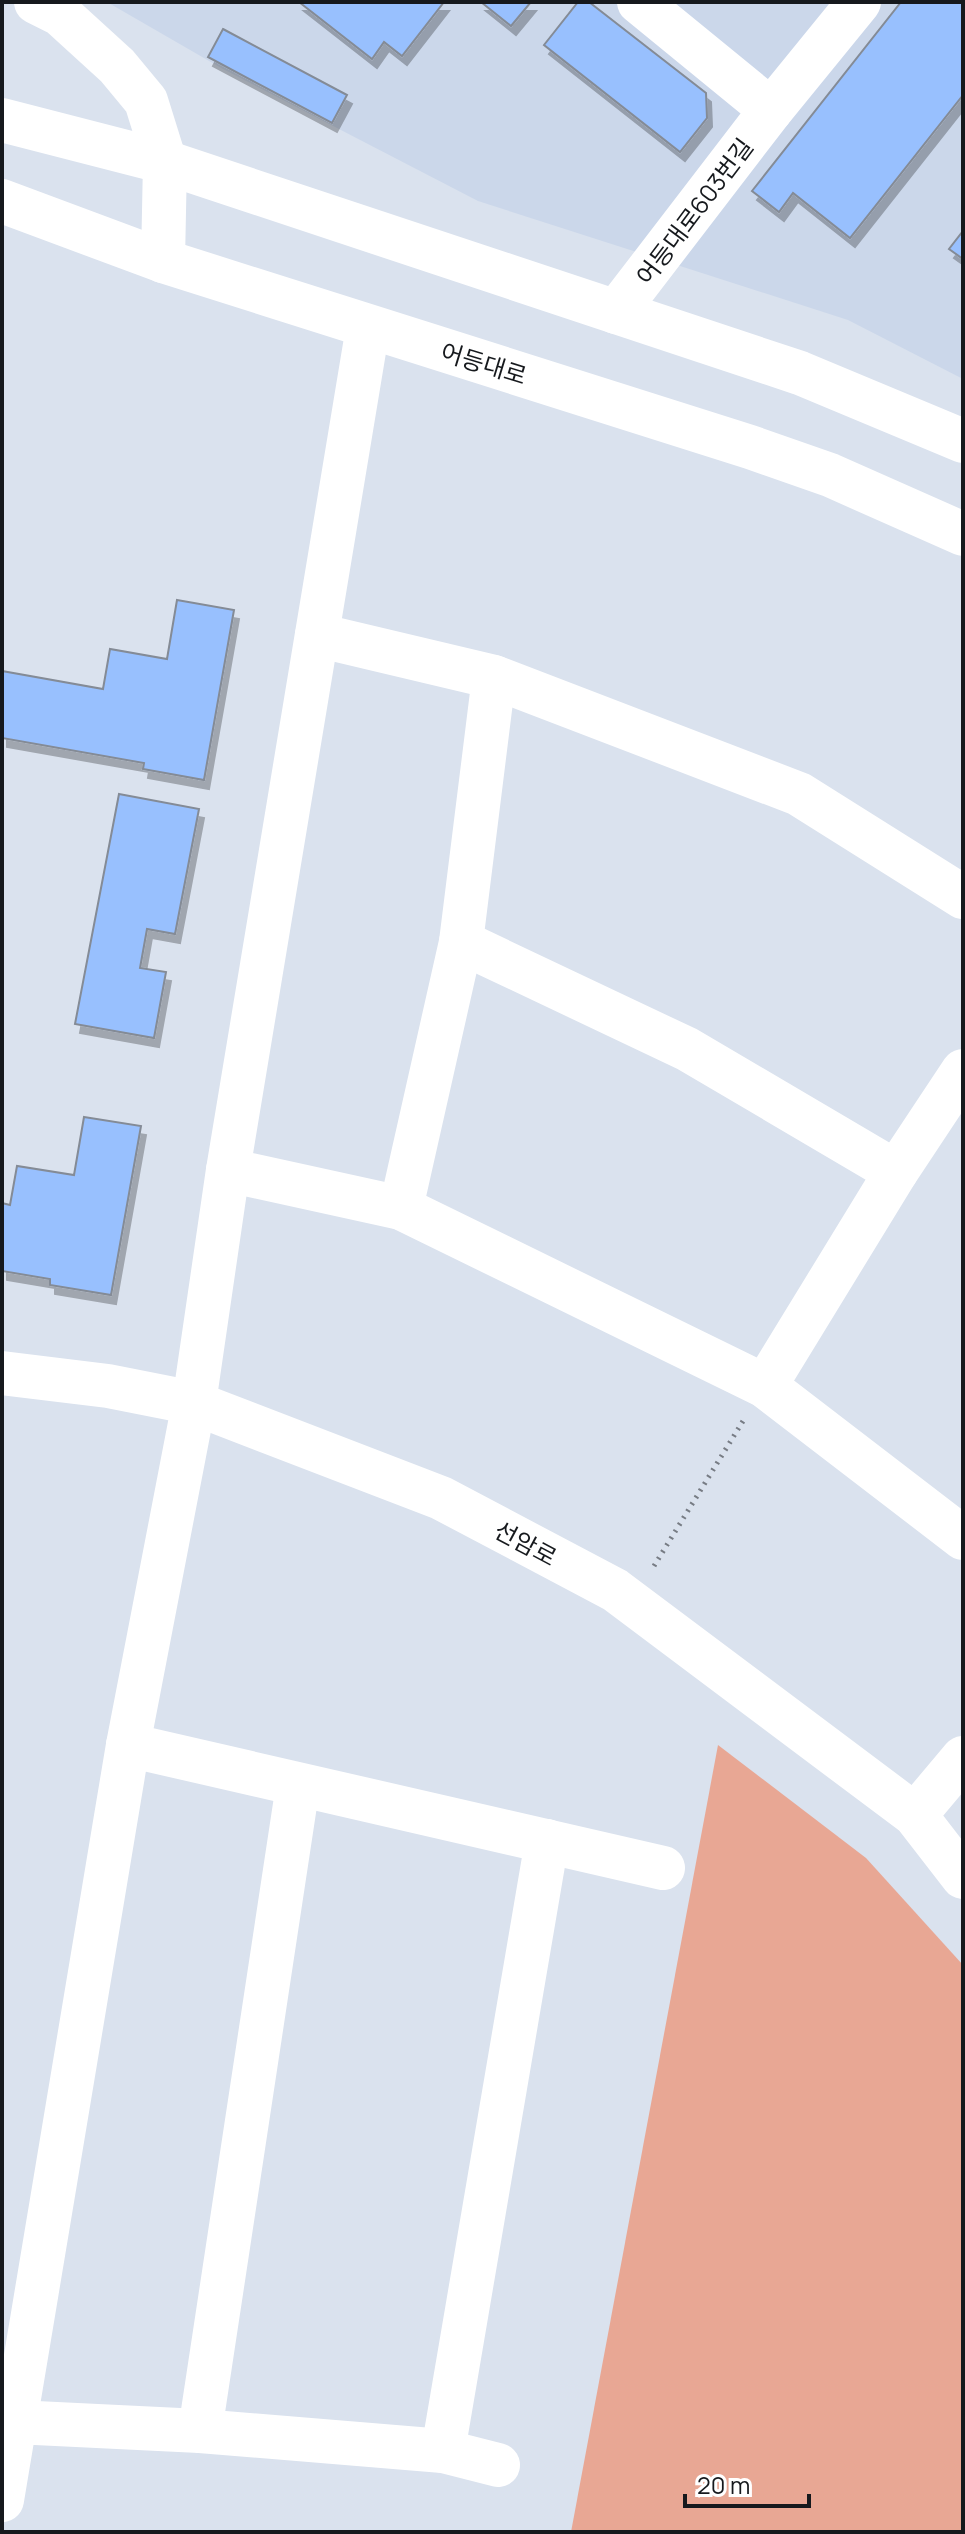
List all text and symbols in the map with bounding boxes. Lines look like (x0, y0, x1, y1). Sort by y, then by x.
street label: 어등대로603번길 (628, 131, 760, 291)
street label: 어등대로 (437, 334, 531, 392)
street label: 선암로 (489, 1513, 563, 1573)
scale bar (685, 2458, 809, 2508)
text: 20 m (697, 2468, 750, 2501)

